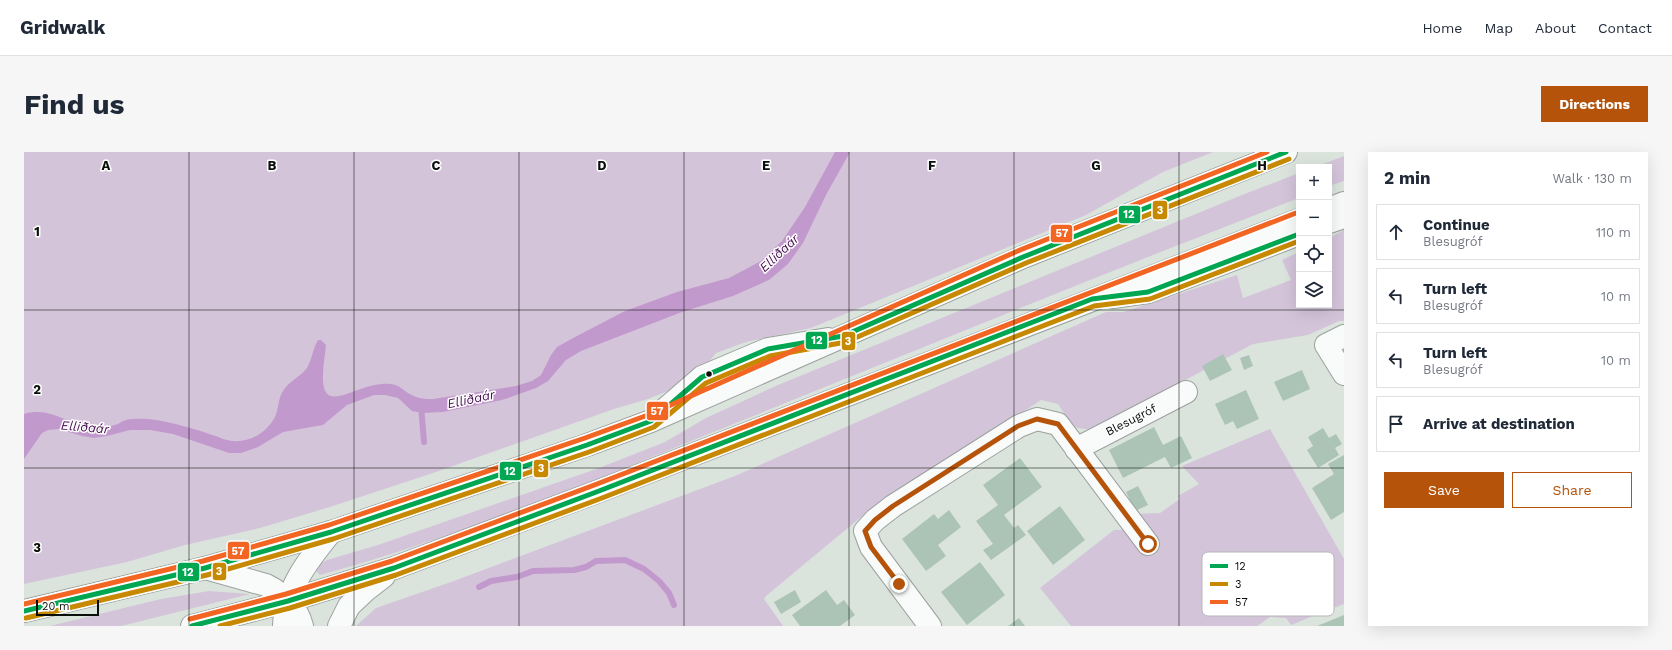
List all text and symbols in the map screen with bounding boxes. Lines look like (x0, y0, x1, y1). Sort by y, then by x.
text: Gridwalk (20, 16, 105, 39)
text: Home (1422, 20, 1462, 36)
text: Map (1484, 20, 1513, 36)
text: About (1535, 20, 1576, 36)
text: Contact (1598, 20, 1652, 36)
button: Directions (1541, 86, 1648, 122)
text: Find us (24, 88, 124, 121)
text: A (102, 158, 111, 173)
text: B (268, 158, 277, 173)
text: C (432, 158, 441, 173)
text: D (597, 158, 607, 173)
text: E (762, 158, 770, 173)
text: F (928, 158, 936, 173)
text: G (1091, 158, 1101, 173)
text: H (1257, 158, 1267, 173)
map controls (1296, 164, 1332, 308)
button: + (1296, 164, 1332, 200)
text: 2 min (1384, 168, 1430, 188)
text: Walk · 130 m (1553, 171, 1632, 186)
line badge: 3 (1152, 200, 1168, 220)
button: − (1296, 200, 1332, 236)
text: 3 (1157, 204, 1164, 217)
line badge: 12 (1118, 205, 1141, 224)
text: 12 (1123, 208, 1135, 221)
text: Continue (1423, 216, 1490, 234)
icon: ahead (1385, 221, 1407, 243)
text: 1 (34, 224, 40, 239)
line badge: 57 (1050, 224, 1073, 243)
text: 110 m (1596, 225, 1631, 240)
text: 57 (1056, 227, 1069, 240)
water label: Elliðaár (756, 230, 802, 275)
text: Blesugróf (1423, 234, 1483, 249)
button: locate (1296, 236, 1332, 272)
button: layers (1296, 272, 1332, 308)
text: Turn left (1423, 280, 1487, 298)
icon: left (1385, 285, 1407, 307)
text: 10 m (1601, 289, 1631, 304)
text: Blesugróf (1423, 298, 1483, 313)
line badge: 12 (805, 331, 828, 350)
line badge: 3 (841, 331, 856, 351)
text: 12 (811, 334, 823, 347)
text: 3 (845, 335, 852, 348)
text: Turn left (1423, 344, 1487, 362)
icon: left (1385, 349, 1407, 371)
text: 10 m (1601, 353, 1631, 368)
text: Blesugróf (1423, 362, 1483, 377)
unlabelled marker (704, 369, 714, 379)
text: 2 (33, 382, 41, 397)
water label: Elliðaár (446, 386, 497, 411)
line badge: 57 (646, 401, 669, 421)
street label: Blesugróf (1103, 401, 1159, 439)
text: 57 (651, 405, 664, 418)
icon: arrive (1385, 413, 1407, 435)
text: Arrive at destination (1423, 415, 1575, 433)
water label: Elliðaár (60, 417, 111, 437)
line badge: 3 (533, 459, 549, 478)
line badge: 12 (499, 461, 522, 481)
text: 3 (538, 462, 545, 475)
text: 12 (504, 465, 516, 478)
button: Save (1384, 472, 1504, 508)
button: Share (1512, 472, 1632, 508)
route start (1139, 535, 1157, 553)
text: 3 (33, 540, 41, 555)
line badge: 57 (227, 541, 250, 560)
text: 57 (232, 545, 245, 558)
legend (1202, 552, 1334, 616)
text: 12 (1235, 560, 1246, 573)
line badge: 12 (177, 562, 200, 582)
line badge: 3 (212, 562, 227, 581)
text: 3 (216, 565, 223, 578)
text: 12 (182, 566, 194, 579)
route end (890, 575, 908, 593)
text: 3 (1235, 578, 1241, 591)
text: 57 (1235, 596, 1248, 609)
scale bar (36, 598, 99, 617)
text: 20 m (42, 600, 70, 613)

